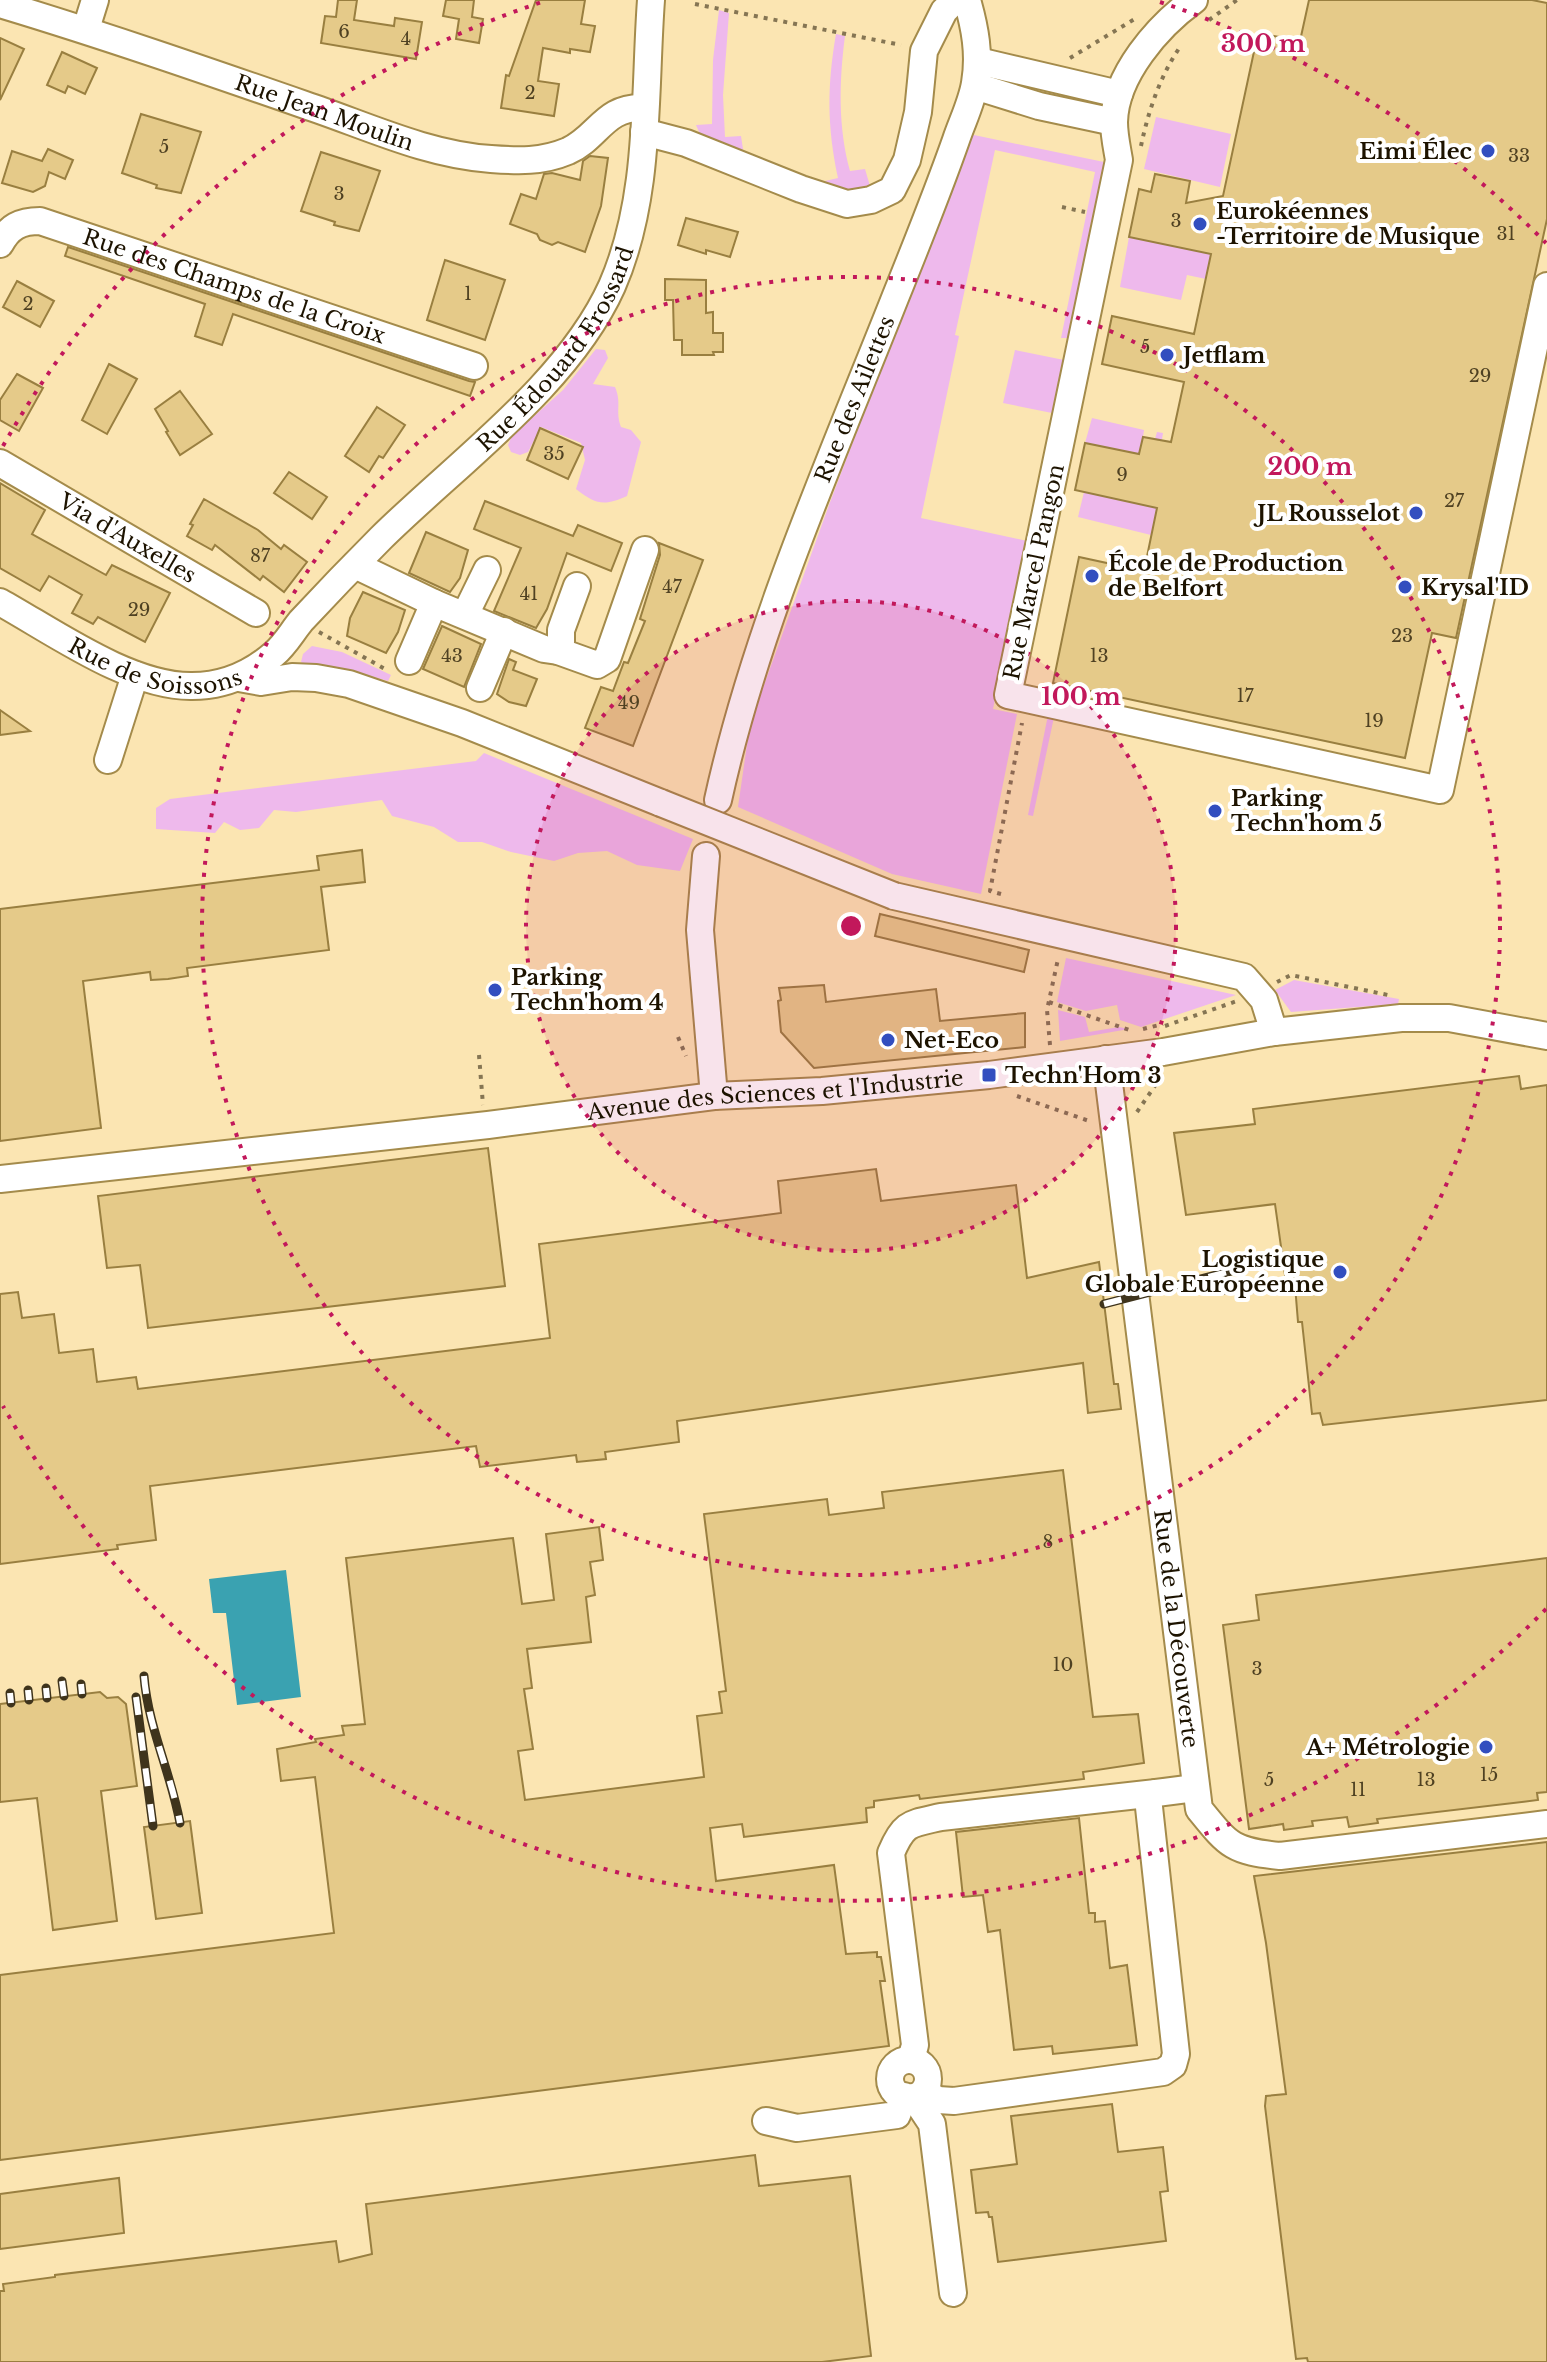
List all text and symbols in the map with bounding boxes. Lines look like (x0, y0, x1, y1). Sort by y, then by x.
house number: 6 (338, 21, 350, 43)
house number: 4 (401, 28, 411, 50)
text: 300 m (1221, 29, 1306, 58)
street label: Rue Jean Moulin (231, 68, 417, 156)
house number: 2 (524, 82, 536, 104)
house number: 5 (159, 136, 169, 158)
place label: Eimi Élec (1359, 137, 1472, 165)
marker: Eimi Élec (1479, 142, 1497, 160)
house number: 33 (1508, 145, 1530, 167)
house number: 3 (333, 183, 345, 205)
place label: Eurokéennes -Territoire de Musique (1216, 198, 1480, 250)
house number: 3 (1170, 210, 1182, 232)
marker: Eurokéennes -Territoire de Musique (1191, 215, 1209, 233)
street label: Rue des Champs de la Croix (80, 223, 390, 349)
house number: 31 (1496, 223, 1516, 245)
street label: Rue Édouard Frossard (471, 243, 639, 457)
house number: 1 (464, 283, 472, 305)
house number: 2 (22, 293, 34, 315)
street label: Rue des Ailettes (809, 312, 900, 486)
house number: 5 (1140, 336, 1150, 358)
place label: Jetflam (1179, 342, 1265, 369)
marker: Jetflam (1158, 346, 1176, 364)
house number: 29 (1469, 365, 1491, 387)
house number: 35 (543, 443, 565, 465)
text: 200 m (1268, 452, 1353, 481)
street label: Rue Marcel Pangon (998, 462, 1070, 682)
house number: 9 (1116, 464, 1128, 486)
street label: Via d'Auxelles (53, 487, 201, 589)
house number: 27 (1444, 490, 1465, 512)
place label: JL Rousselot (1253, 500, 1401, 527)
marker: JL Rousselot (1407, 504, 1425, 522)
house number: 87 (250, 545, 271, 567)
place label: École de Production de Belfort (1108, 549, 1344, 602)
marker: École de Production de Belfort (1083, 567, 1101, 585)
place label: Krysal'ID (1421, 574, 1529, 601)
house number: 47 (662, 576, 683, 598)
marker: Krysal'ID (1396, 578, 1414, 596)
house number: 41 (520, 583, 538, 605)
house number: 29 (128, 599, 150, 621)
house number: 23 (1391, 625, 1413, 647)
street label: Rue de Soissons (64, 632, 246, 700)
house number: 43 (441, 645, 463, 667)
house number: 13 (1089, 645, 1109, 667)
text: 100 m (1041, 682, 1121, 711)
house number: 17 (1236, 685, 1254, 707)
house number: 49 (618, 692, 640, 714)
house number: 19 (1364, 710, 1384, 732)
place label: Parking Techn'hom 5 (1231, 785, 1382, 837)
marker: Parking Techn'hom 5 (1206, 802, 1224, 820)
centre of rings (837, 912, 865, 940)
place label: Parking Techn'hom 4 (511, 964, 664, 1016)
marker: Parking Techn'hom 4 (486, 981, 504, 999)
place label: Net-Eco (904, 1027, 999, 1054)
marker: Net-Eco (879, 1031, 897, 1049)
place label: Techn'Hom 3 (1005, 1062, 1162, 1089)
street label: Avenue des Sciences et l'Industrie (584, 1064, 965, 1126)
marker: Techn'Hom 3 (980, 1066, 998, 1084)
place label: Logistique Globale Européenne (1085, 1246, 1324, 1298)
marker: Logistique Globale Européenne (1331, 1263, 1349, 1281)
street label: Rue de la Découverte (1148, 1508, 1205, 1750)
house number: 8 (1043, 1531, 1053, 1553)
house number: 10 (1053, 1654, 1073, 1676)
house number: 3 (1251, 1658, 1263, 1680)
place label: A+ Métrologie (1305, 1734, 1470, 1761)
marker: A+ Métrologie (1477, 1738, 1495, 1756)
house number: 15 (1480, 1764, 1498, 1786)
house number: 5 (1264, 1769, 1274, 1791)
house number: 13 (1416, 1769, 1436, 1791)
house number: 11 (1350, 1779, 1366, 1801)

